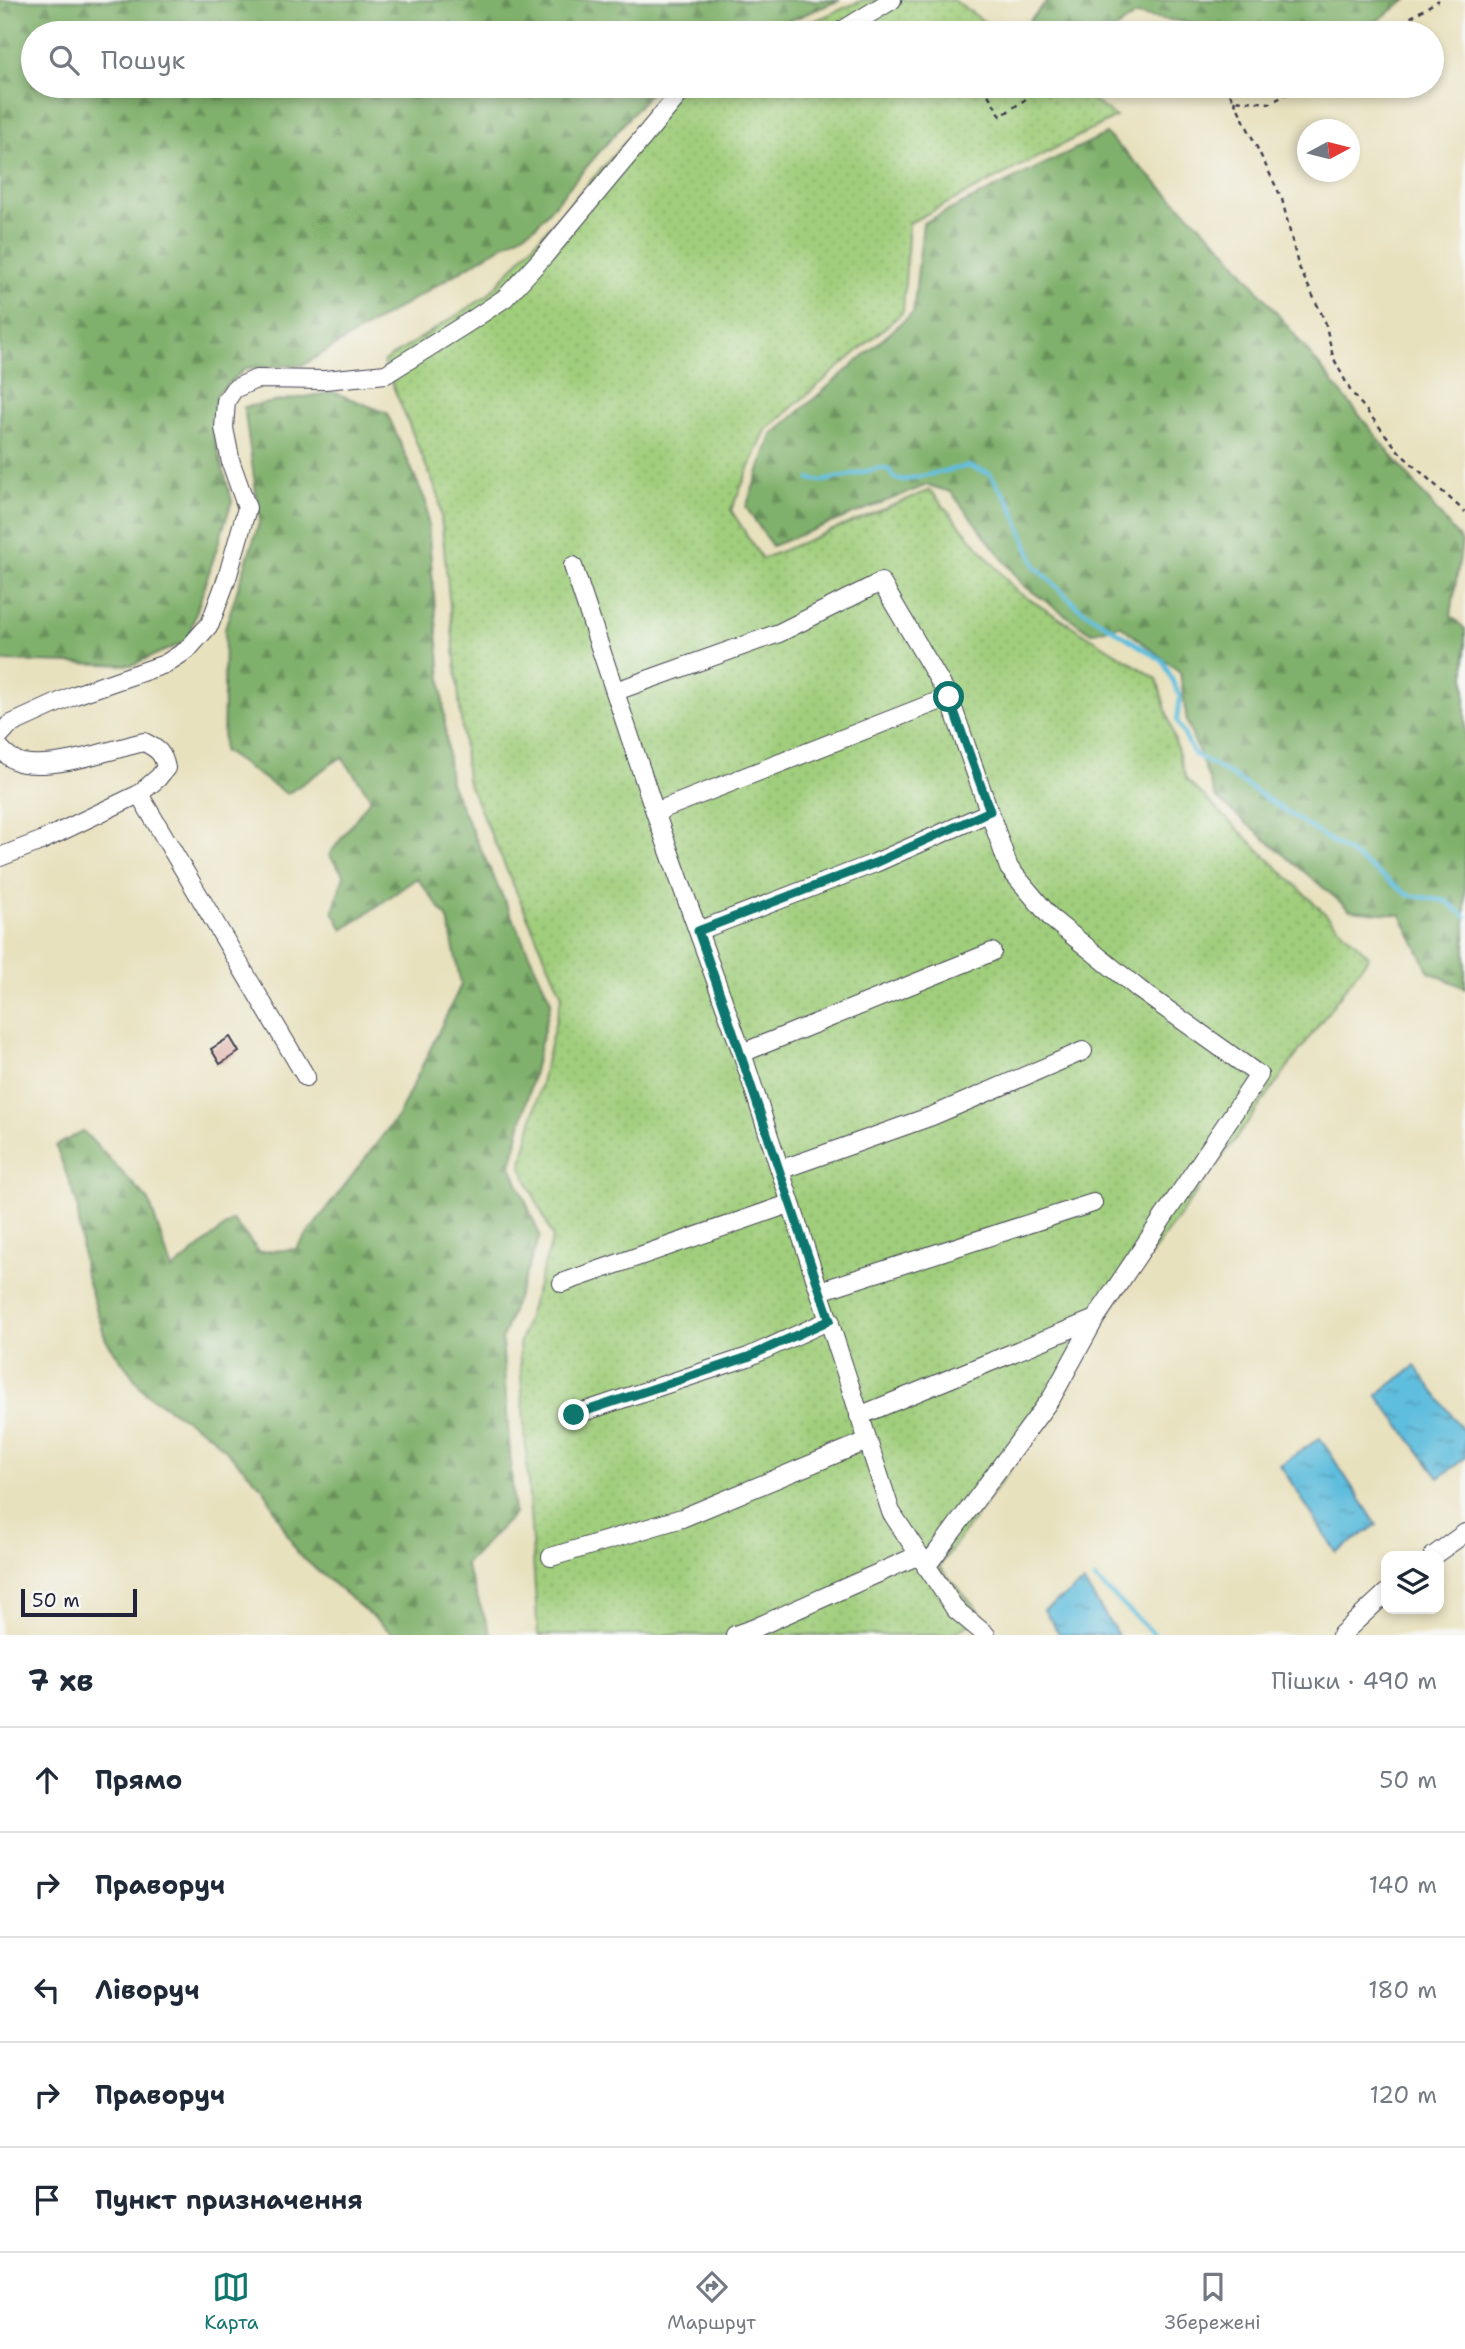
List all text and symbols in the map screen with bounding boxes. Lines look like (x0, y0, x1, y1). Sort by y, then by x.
search box (21, 21, 1444, 98)
icon: search (45, 41, 83, 79)
text: Пошук (101, 42, 185, 77)
north arrow (1297, 119, 1360, 182)
route start (933, 681, 964, 712)
route end (558, 1399, 589, 1430)
map controls (1381, 1551, 1444, 1614)
button: layers (1381, 1551, 1444, 1614)
scale bar (21, 1586, 136, 1618)
text: 50 m (32, 1588, 80, 1613)
text: 7 хв (28, 1660, 93, 1701)
text: Пішки · 490 m (1272, 1666, 1437, 1696)
icon: ahead (28, 1761, 66, 1799)
text: Прямо (95, 1762, 183, 1797)
text: 50 m (1379, 1765, 1437, 1795)
icon: right (28, 1866, 66, 1904)
text: Праворуч (95, 1867, 225, 1902)
text: 140 m (1369, 1870, 1437, 1900)
icon: left (28, 1971, 66, 2009)
text: Ліворуч (95, 1972, 200, 2007)
text: 180 m (1368, 1975, 1437, 2005)
icon: right (28, 2076, 66, 2114)
text: Праворуч (95, 2077, 225, 2112)
text: 120 m (1369, 2080, 1437, 2110)
icon: arrive (28, 2181, 66, 2219)
text: Пункт призначення (95, 2182, 363, 2217)
tab: Карта (204, 2268, 259, 2335)
tab: Маршрут (667, 2268, 756, 2335)
tab: Збережені (1164, 2268, 1261, 2335)

